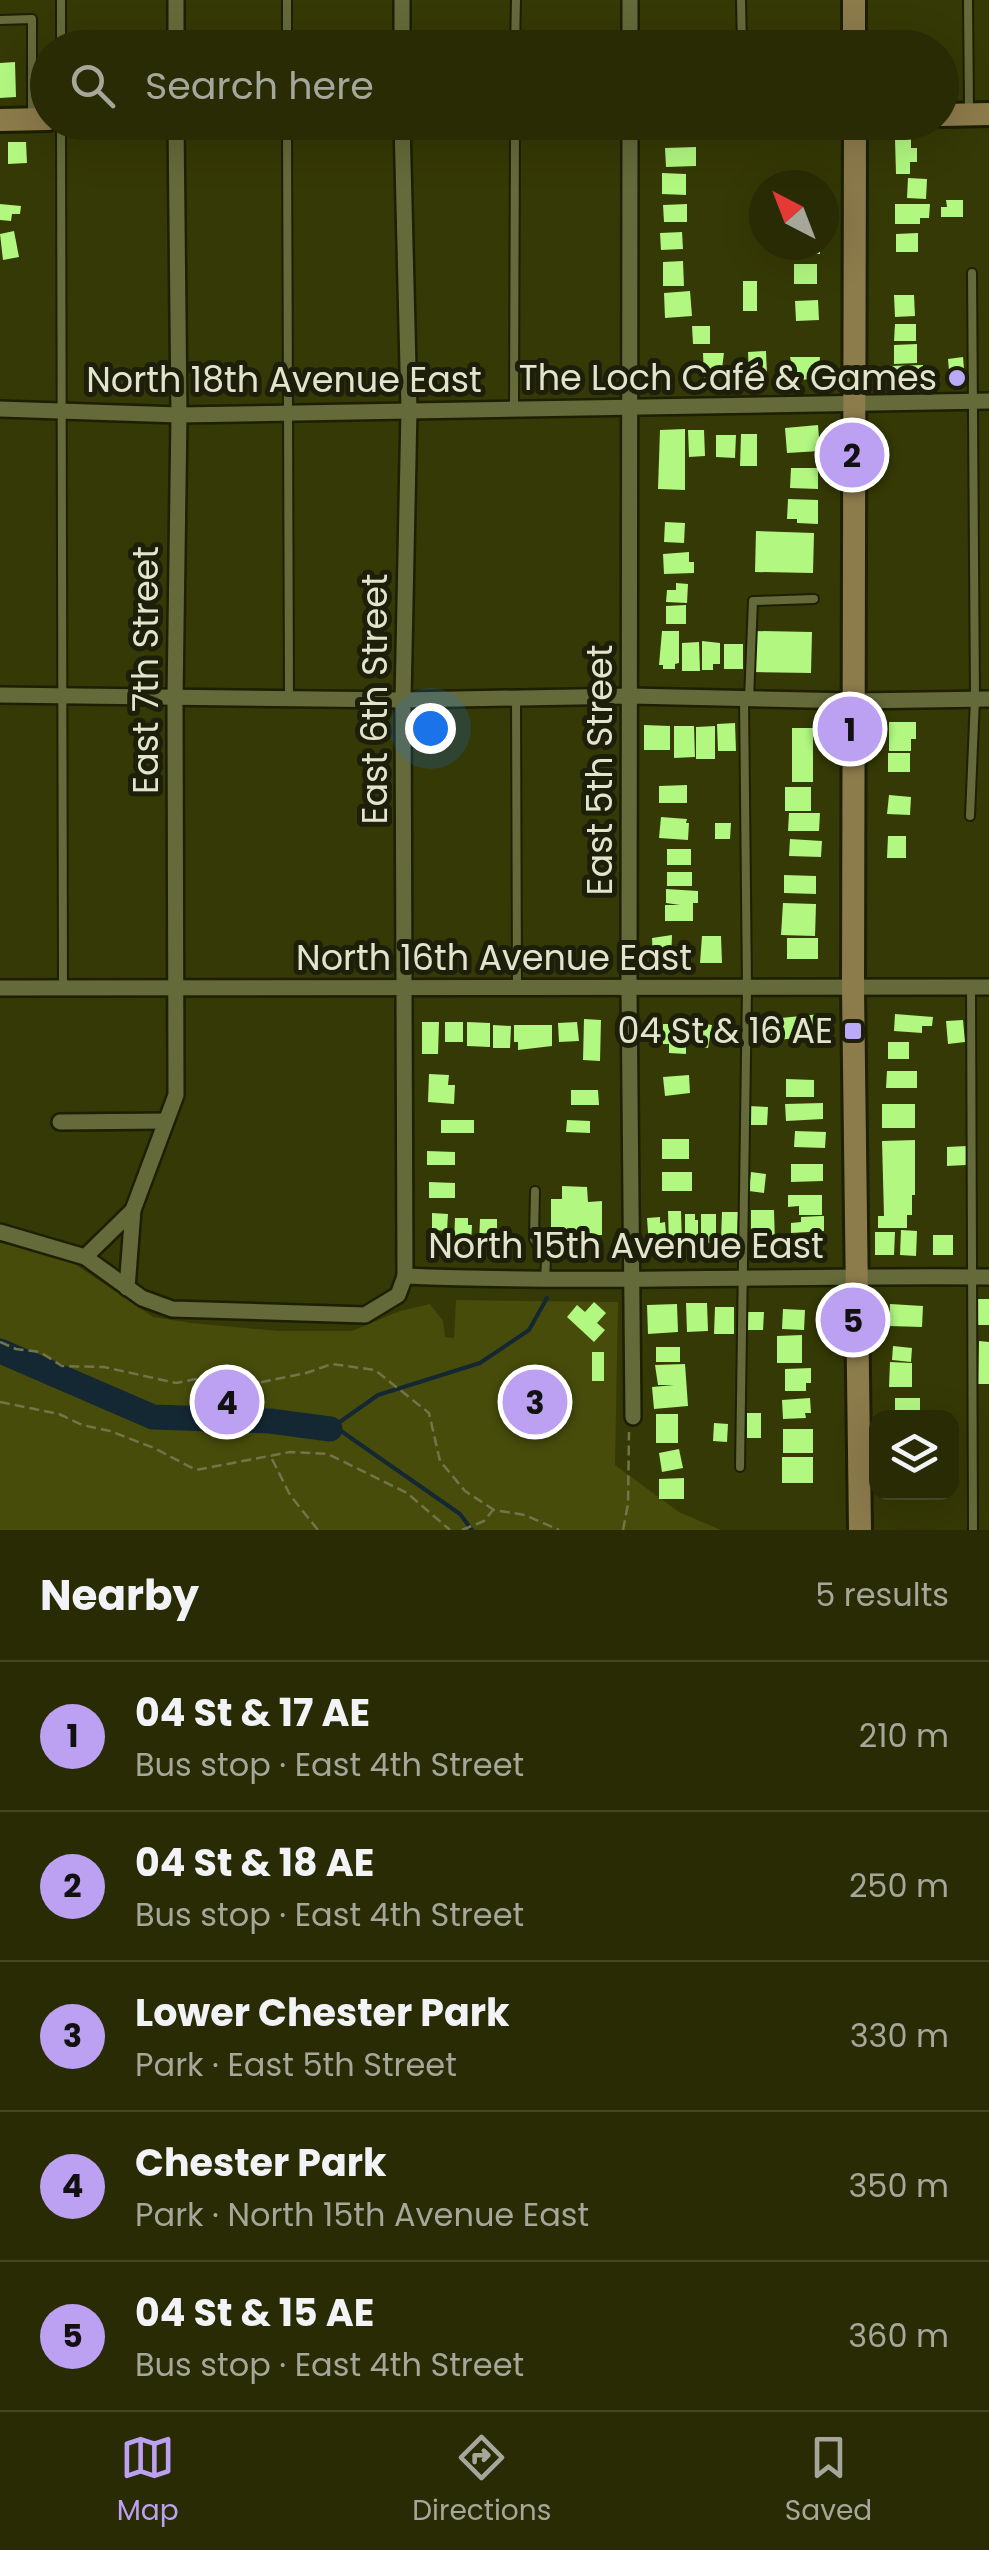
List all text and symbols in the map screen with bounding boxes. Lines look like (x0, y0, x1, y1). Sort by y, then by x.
search box (30, 30, 959, 140)
icon: search (65, 58, 120, 113)
text: Search here (145, 59, 374, 112)
north arrow (749, 170, 839, 260)
place label: The Loch Café & Games (519, 353, 937, 402)
street label: North 18th Avenue East (86, 355, 482, 404)
marker: The Loch Café & Games (946, 367, 968, 389)
pin: 2 (820, 418, 884, 492)
street label: East 7th Street (121, 546, 170, 794)
street label: East 6th Street (350, 573, 399, 825)
street label: East 5th Street (575, 645, 624, 895)
pin: 1 (818, 692, 882, 766)
your location (405, 703, 456, 754)
street label: North 16th Avenue East (296, 933, 692, 982)
place label: 04 St & 16 AE (618, 1006, 833, 1055)
marker: 04 St & 16 AE (842, 1020, 864, 1042)
street label: North 15th Avenue East (428, 1221, 824, 1270)
pin: 5 (820, 1282, 886, 1358)
pin: 4 (194, 1364, 260, 1440)
pin: 3 (502, 1364, 568, 1440)
map controls (869, 1410, 959, 1500)
button: layers (869, 1410, 959, 1500)
text: Nearby (40, 1566, 199, 1625)
text: 5 results (815, 1572, 949, 1617)
text: 04 St & 17 AE (135, 1686, 370, 1739)
text: 1 (66, 1713, 79, 1758)
text: 210 m (859, 1713, 949, 1758)
text: Bus stop · East 4th Street (135, 1742, 524, 1787)
text: 04 St & 18 AE (135, 1836, 374, 1889)
text: 2 (63, 1863, 82, 1908)
text: 250 m (849, 1863, 949, 1908)
text: Bus stop · East 4th Street (135, 1892, 524, 1937)
text: Lower Chester Park (135, 1986, 510, 2039)
text: 3 (63, 2013, 82, 2058)
text: 330 m (850, 2013, 949, 2058)
text: Park · East 5th Street (135, 2042, 457, 2087)
text: Chester Park (135, 2136, 387, 2189)
text: 4 (62, 2163, 83, 2208)
text: 350 m (848, 2163, 949, 2208)
text: Park · North 15th Avenue East (135, 2192, 589, 2237)
text: 04 St & 15 AE (135, 2286, 374, 2339)
text: 5 (62, 2313, 83, 2358)
text: 360 m (848, 2313, 949, 2358)
text: Bus stop · East 4th Street (135, 2342, 524, 2387)
tab: Map (117, 2430, 179, 2532)
tab: Directions (412, 2430, 551, 2532)
tab: Saved (785, 2430, 872, 2532)

